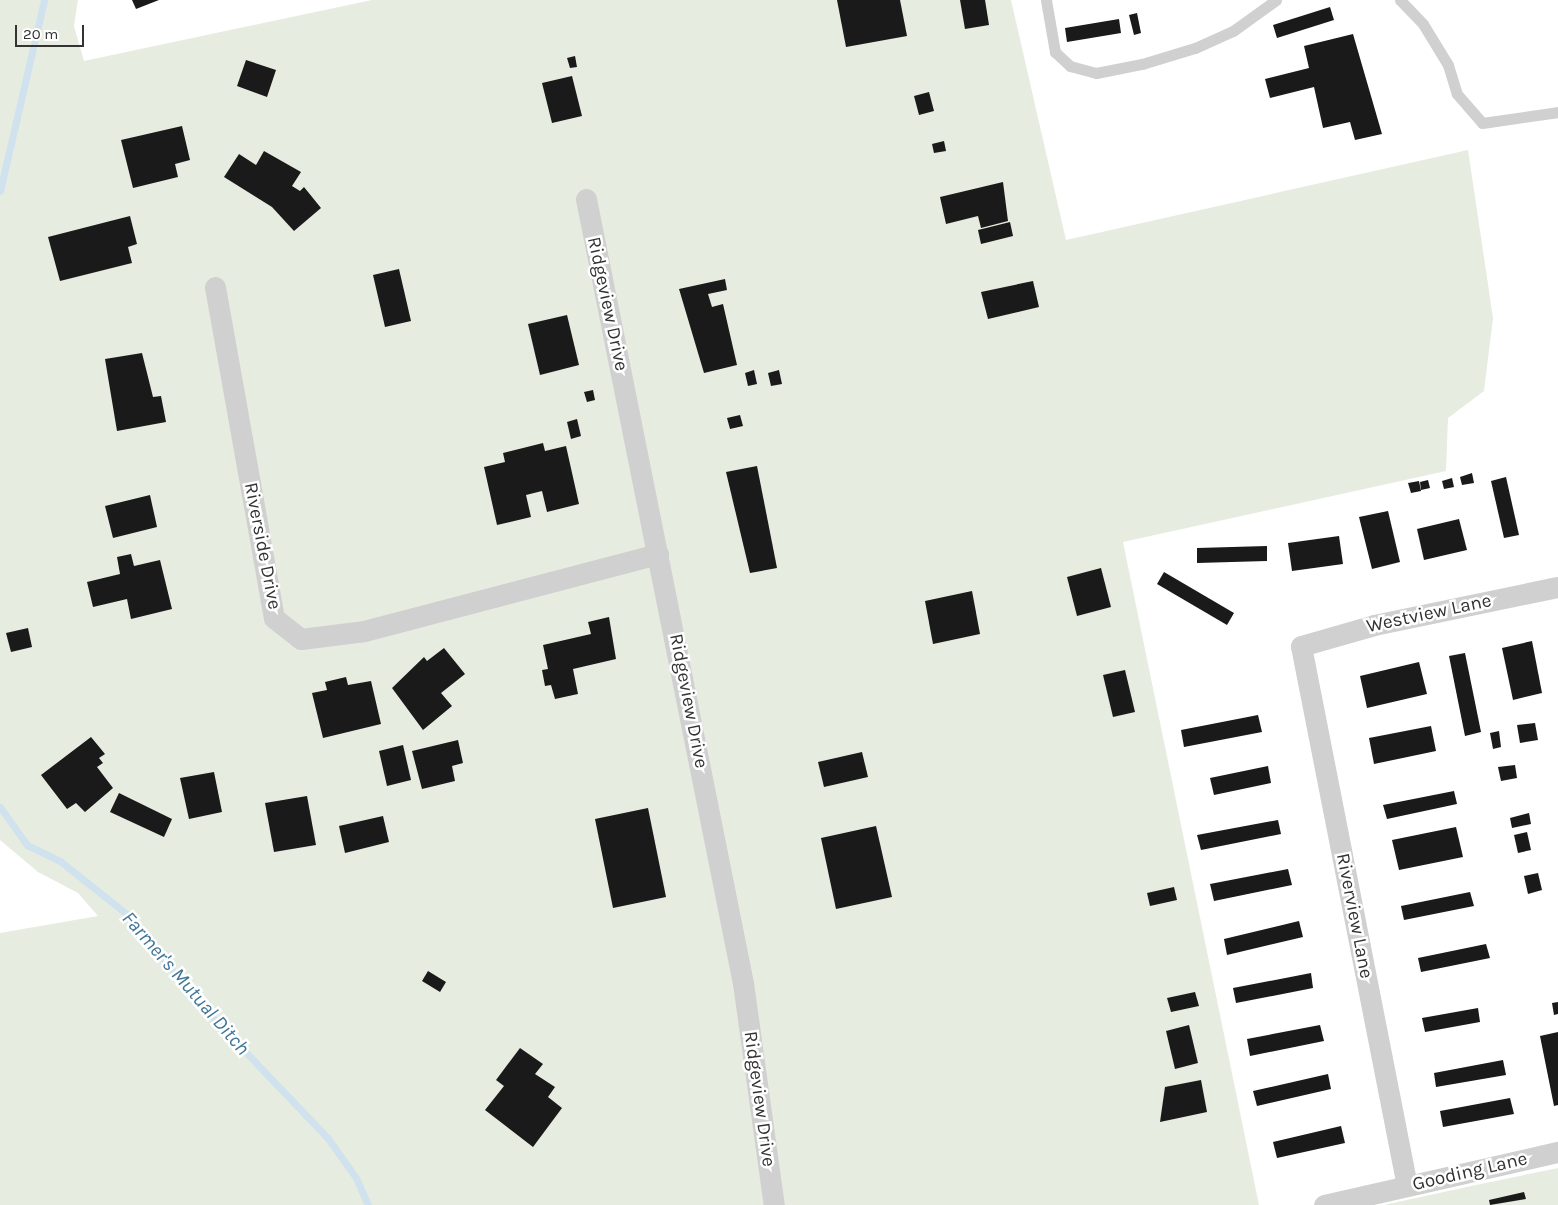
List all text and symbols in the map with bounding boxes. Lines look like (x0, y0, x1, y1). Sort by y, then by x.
scale bar (18, 15, 86, 47)
text: 20 m (23, 25, 58, 43)
street label: Ridgeview Drive (582, 235, 632, 373)
street label: Riverside Drive (239, 481, 285, 611)
street label: Westview Lane (1364, 590, 1494, 638)
street label: Ridgeview Drive (664, 632, 712, 770)
street label: Riverview Lane (1331, 851, 1377, 981)
water label: Farmer's Mutual Ditch (117, 906, 255, 1060)
street label: Ridgeview Drive (738, 1030, 780, 1168)
street label: Gooding Lane (1410, 1148, 1530, 1196)

